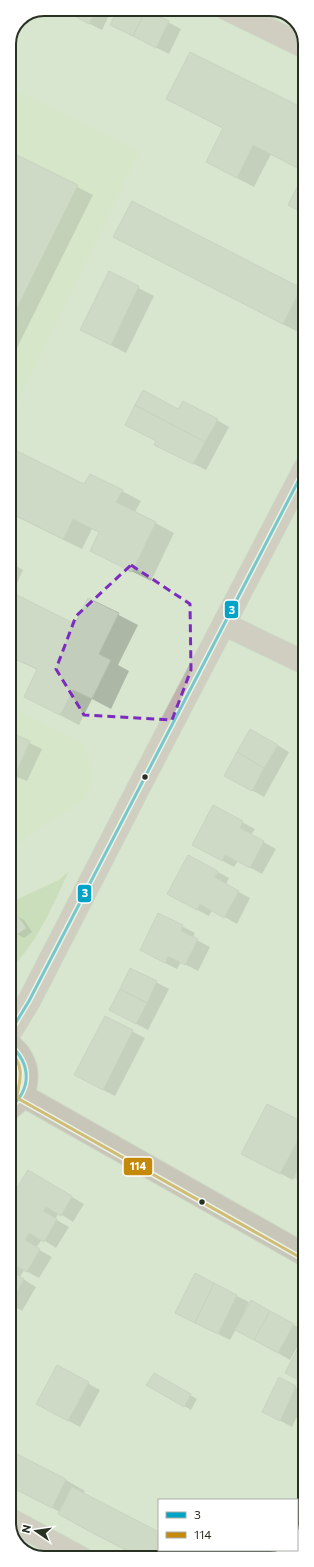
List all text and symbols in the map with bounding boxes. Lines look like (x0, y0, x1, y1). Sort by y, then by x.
line badge: 3 (224, 600, 239, 619)
text: 3 (229, 603, 235, 616)
unlabelled marker (140, 772, 150, 782)
line badge: 3 (77, 884, 92, 903)
text: 3 (82, 886, 88, 899)
line badge: 114 (123, 1157, 153, 1176)
text: 114 (130, 1159, 147, 1172)
unlabelled marker (197, 1197, 207, 1207)
legend (158, 1499, 298, 1551)
text: 3 (194, 1507, 201, 1521)
north arrow (16, 1511, 56, 1551)
text: N (19, 1523, 33, 1534)
text: 114 (194, 1527, 211, 1541)

